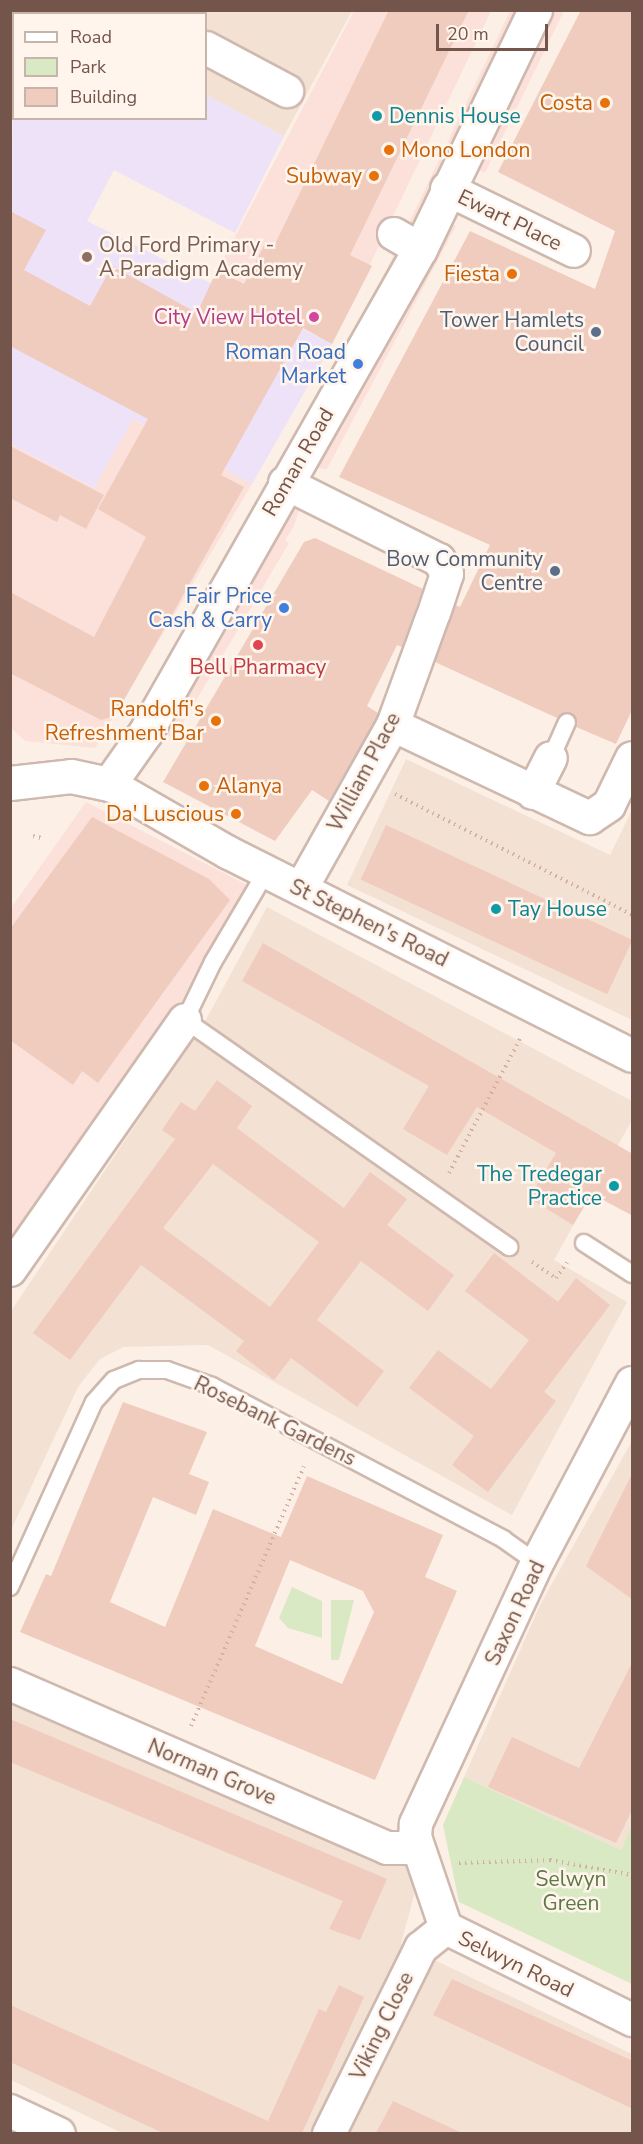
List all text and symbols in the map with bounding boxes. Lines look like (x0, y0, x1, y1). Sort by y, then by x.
legend (12, 12, 207, 120)
scale bar (439, 12, 552, 50)
text: 20 m (447, 22, 489, 46)
text: Road (70, 25, 112, 49)
text: Park (70, 55, 106, 79)
text: Building (70, 85, 137, 109)
place label: Costa (539, 90, 593, 116)
marker: Costa (598, 96, 612, 110)
place label: Dennis House (389, 103, 521, 129)
marker: Dennis House (370, 109, 384, 123)
place label: Mono London (401, 137, 530, 163)
marker: Mono London (382, 143, 396, 157)
place label: Subway (286, 163, 362, 189)
marker: Subway (367, 169, 381, 183)
street label: Ewart Place (454, 184, 566, 256)
place label: Old Ford Primary - A Paradigm Academy (99, 232, 303, 282)
marker: Old Ford Primary - A Paradigm Academy (80, 250, 94, 264)
place label: Fiesta (444, 261, 500, 287)
marker: Fiesta (505, 267, 519, 281)
place label: City View Hotel (154, 304, 302, 330)
place label: Tower Hamlets Council (440, 307, 584, 357)
marker: City View Hotel (307, 310, 321, 324)
marker: Tower Hamlets Council (589, 325, 603, 339)
place label: Roman Road Market (225, 339, 346, 389)
marker: Roman Road Market (351, 357, 365, 371)
street label: Roman Road (257, 403, 339, 521)
place label: Bow Community Centre (386, 546, 543, 596)
marker: Bow Community Centre (548, 564, 562, 578)
place label: Fair Price Cash & Carry (148, 583, 272, 633)
marker: Fair Price Cash & Carry (277, 601, 291, 615)
marker: Bell Pharmacy (251, 638, 265, 652)
place label: Bell Pharmacy (190, 654, 326, 680)
place label: Randolfi's Refreshment Bar (45, 696, 204, 746)
street label: William Place (322, 708, 406, 836)
marker: Randolfi's Refreshment Bar (209, 714, 223, 728)
place label: Alanya (216, 773, 282, 799)
marker: Alanya (197, 779, 211, 793)
place label: Da' Luscious (106, 801, 224, 827)
marker: Da' Luscious (229, 807, 243, 821)
street label: St Stephen's Road (286, 874, 452, 972)
place label: Tay House (508, 896, 607, 922)
marker: Tay House (489, 902, 503, 916)
place label: The Tredegar Practice (477, 1161, 602, 1211)
marker: The Tredegar Practice (607, 1179, 621, 1193)
street label: Rosebank Gardens (190, 1371, 360, 1471)
street label: Saxon Road (480, 1557, 550, 1669)
street label: Norman Grove (144, 1734, 280, 1810)
park label: Selwyn Green (536, 1866, 606, 1916)
street label: Selwyn Road (454, 1925, 578, 2003)
street label: Viking Close (345, 1968, 419, 2084)

